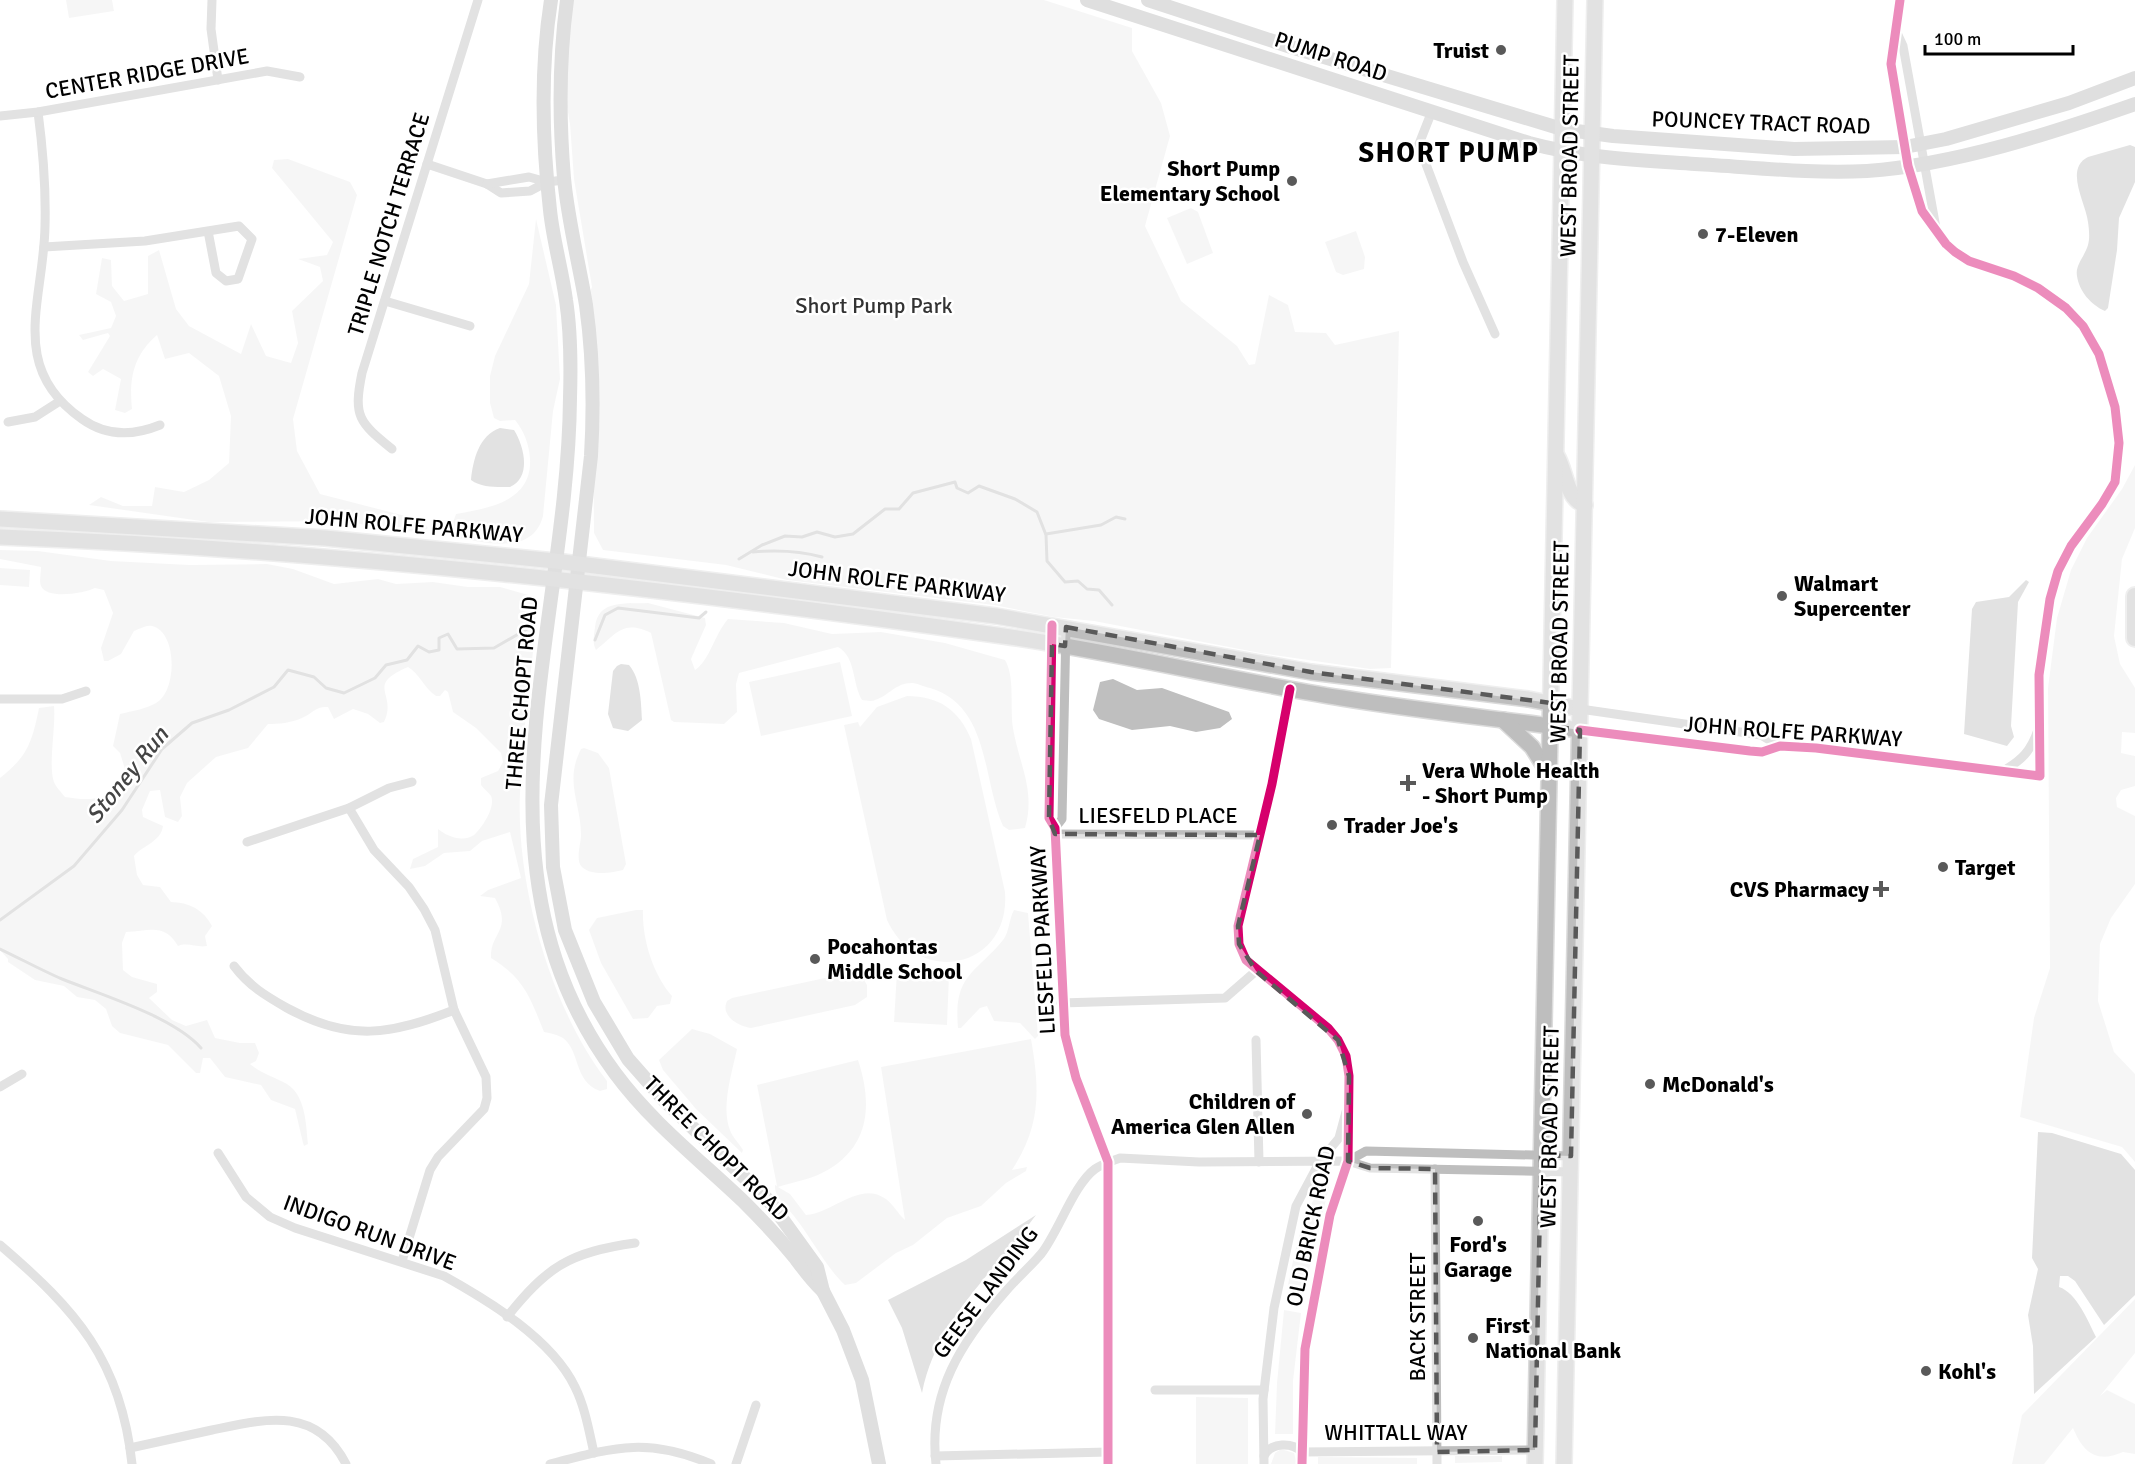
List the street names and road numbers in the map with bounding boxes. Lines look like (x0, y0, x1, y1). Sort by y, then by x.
street label: PUMP ROAD (1271, 26, 1391, 87)
street label: CENTER RIDGE DRIVE (43, 42, 251, 105)
street label: WEST BROAD STREET (1554, 54, 1585, 258)
street label: POUNCEY TRACT ROAD (1651, 105, 1871, 140)
street label: TRIPLE NOTCH TERRACE (342, 109, 435, 339)
street label: JOHN ROLFE PARKWAY (304, 503, 524, 548)
street label: WEST BROAD STREET (1544, 540, 1575, 744)
street label: JOHN ROLFE PARKWAY (787, 555, 1007, 608)
street label: THREE CHOPT ROAD (500, 595, 543, 791)
street label: JOHN ROLFE PARKWAY (1683, 710, 1903, 753)
street label: LIESFELD PLACE (1078, 802, 1238, 829)
street label: LIESFELD PARKWAY (1024, 845, 1061, 1035)
street label: WEST BROAD STREET (1534, 1025, 1565, 1229)
street label: THREE CHOPT ROAD (638, 1070, 795, 1227)
street label: OLD BRICK ROAD (1280, 1143, 1341, 1309)
street label: INDIGO RUN DRIVE (280, 1189, 460, 1276)
street label: GEESE LANDING (927, 1221, 1044, 1364)
street label: BACK STREET (1404, 1252, 1431, 1382)
street label: WHITTALL WAY (1324, 1419, 1468, 1446)

